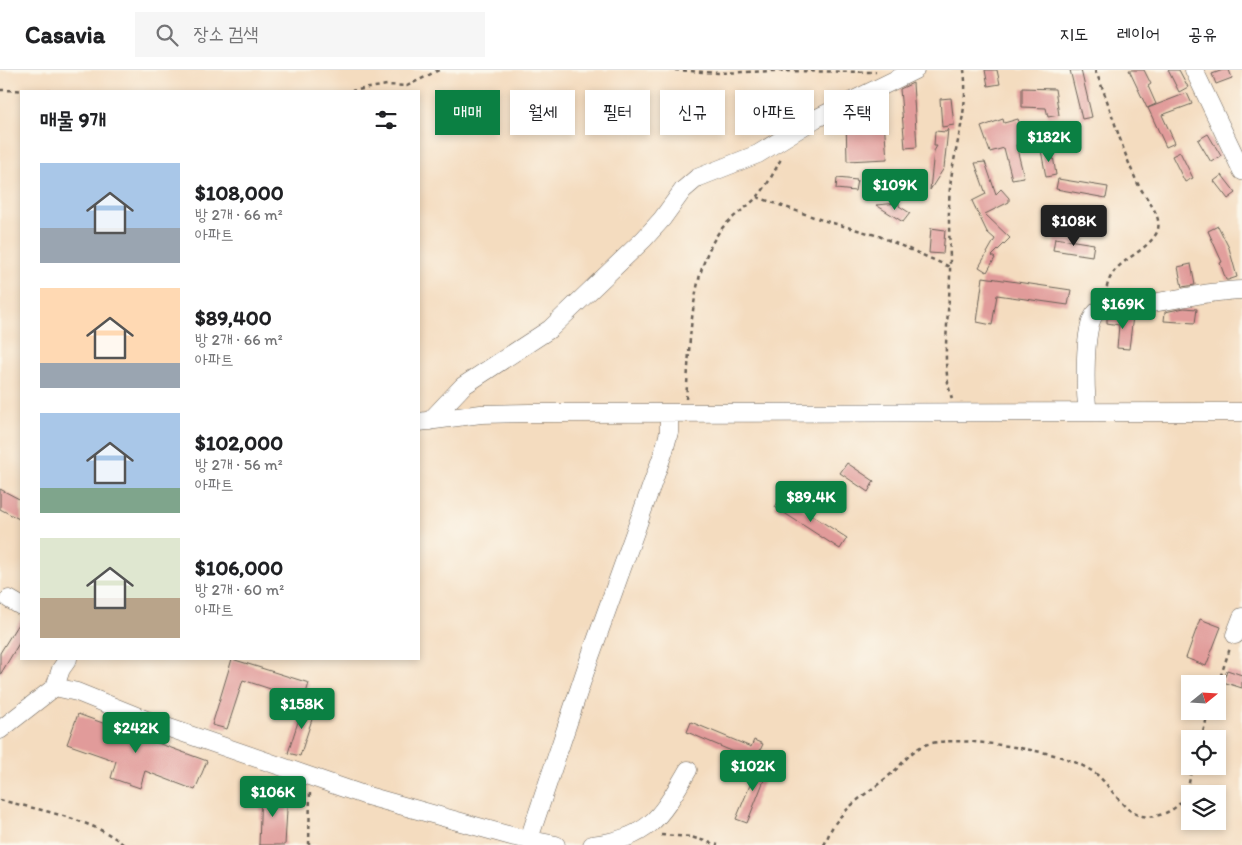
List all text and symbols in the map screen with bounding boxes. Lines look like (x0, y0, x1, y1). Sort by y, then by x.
search box (135, 12, 485, 57)
text: Casavia (25, 20, 105, 49)
icon: search (153, 21, 181, 49)
text: 장소 검색 (193, 22, 259, 45)
text: 지도 (1060, 23, 1089, 45)
text: 레이어 (1117, 23, 1160, 45)
text: 공유 (1188, 23, 1217, 45)
chip: 매매 (435, 90, 500, 135)
chip: 월세 (510, 90, 575, 135)
chip: 필터 (585, 90, 650, 135)
chip: 신규 (660, 90, 725, 135)
chip: 아파트 (735, 90, 814, 135)
chip: 주택 (824, 90, 889, 135)
icon: filters (372, 106, 400, 134)
text: 매물 9개 (40, 107, 106, 132)
pin: $182K (1014, 121, 1084, 163)
text: $182K (1028, 127, 1070, 146)
pin: $109K (860, 168, 930, 211)
text: $109K (873, 175, 917, 194)
text: $108,000 (195, 180, 284, 205)
icon: home (80, 183, 140, 243)
pin: $108K (1039, 204, 1109, 247)
text: 방 2개 · 66 m² (195, 205, 283, 224)
text: $108K (1052, 211, 1096, 230)
text: 아파트 (195, 225, 234, 244)
pin: $169K (1088, 288, 1158, 330)
text: $169K (1102, 294, 1144, 313)
text: $89,400 (195, 305, 272, 330)
icon: home (80, 308, 140, 368)
text: 방 2개 · 66 m² (195, 330, 283, 349)
text: 아파트 (195, 350, 234, 369)
text: $102,000 (195, 430, 283, 455)
icon: home (80, 433, 140, 493)
text: 방 2개 · 56 m² (195, 455, 283, 474)
text: 아파트 (195, 475, 234, 494)
pin: $89.4K (770, 480, 852, 523)
text: $89.4K (786, 487, 836, 506)
text: $106,000 (195, 555, 283, 580)
icon: home (80, 558, 140, 618)
text: 방 2개 · 60 m² (195, 580, 284, 599)
text: 아파트 (195, 600, 234, 619)
north arrow (1181, 675, 1226, 720)
map controls (1181, 675, 1226, 830)
pin: $158K (267, 688, 337, 730)
text: $158K (281, 694, 323, 713)
pin: $242K (101, 712, 171, 754)
text: $242K (114, 718, 158, 737)
button: locate (1181, 730, 1226, 775)
pin: $102K (718, 750, 788, 792)
text: $102K (731, 756, 775, 775)
pin: $106K (238, 776, 308, 818)
text: $106K (251, 782, 295, 801)
button: layers (1181, 785, 1226, 830)

